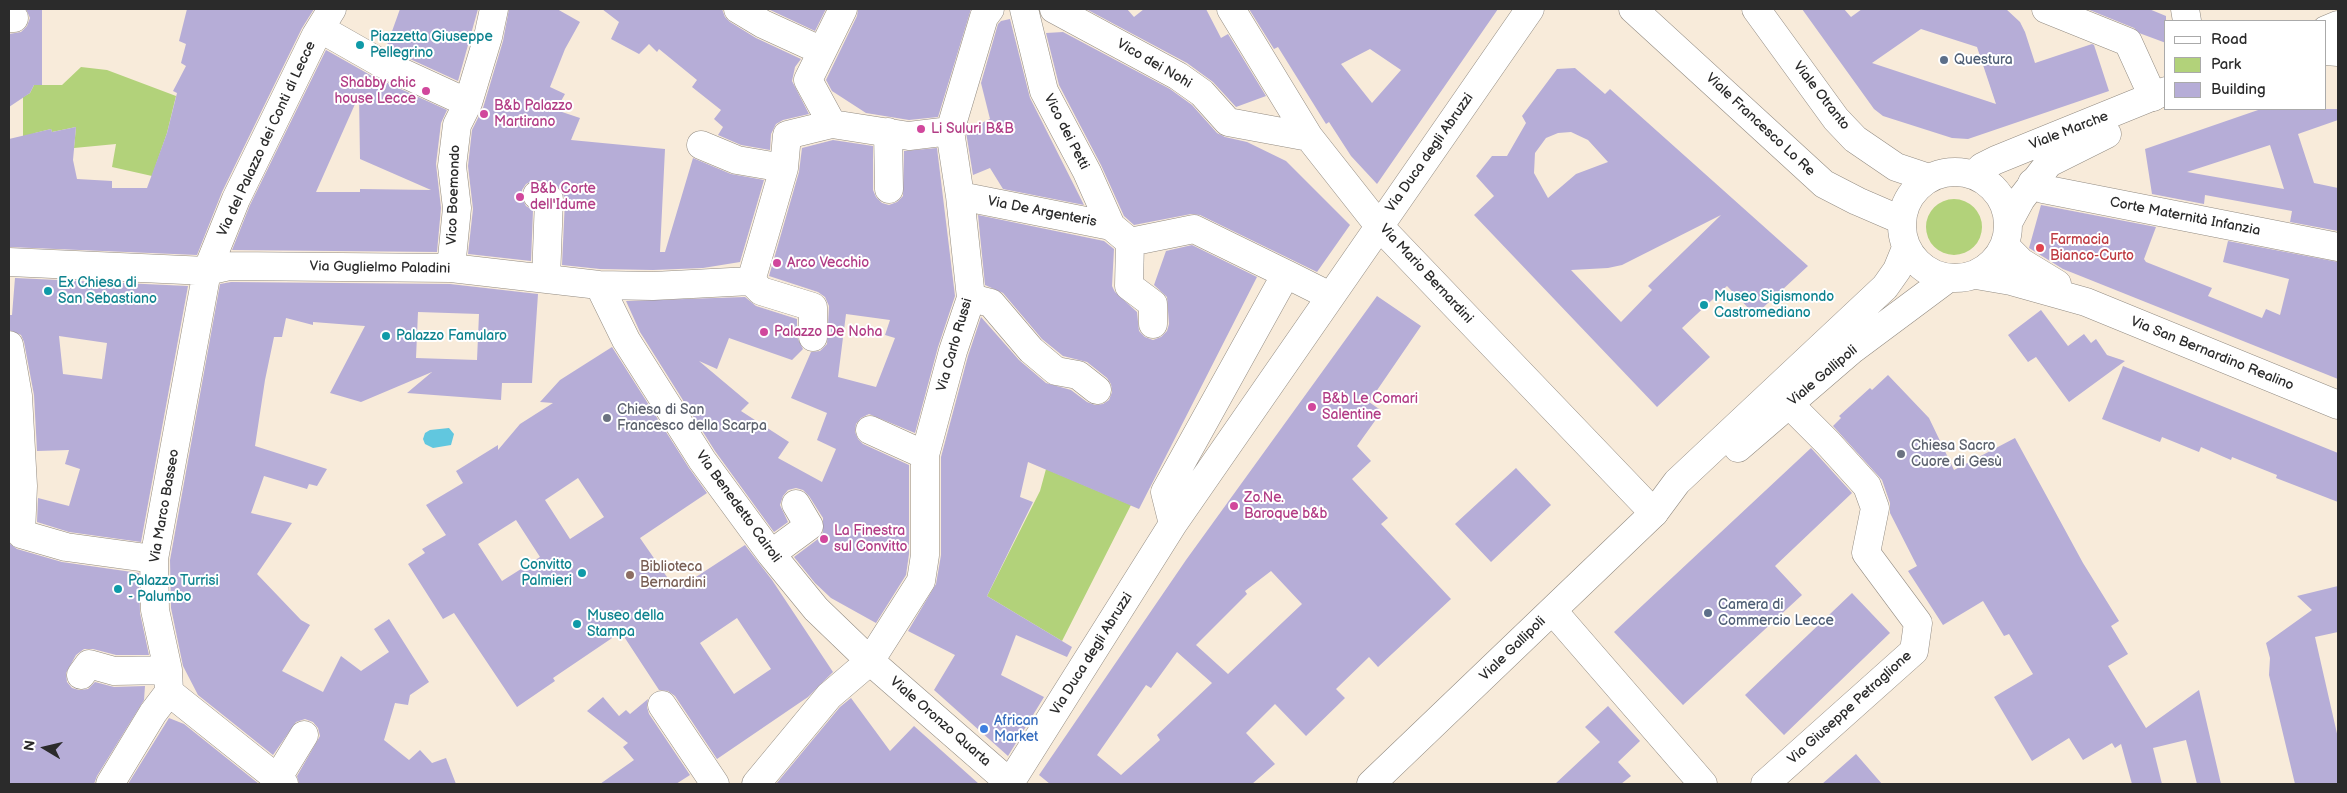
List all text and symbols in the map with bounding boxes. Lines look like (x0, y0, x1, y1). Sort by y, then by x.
legend (2164, 20, 2327, 110)
place label: Piazzetta Giuseppe Pellegrino (370, 29, 493, 62)
text: Road (2211, 30, 2247, 49)
street label: Vico dei Nohi (1113, 36, 1195, 92)
street label: Via del Palazzo dei Conti di Lecce (214, 39, 320, 239)
marker: Piazzetta Giuseppe Pellegrino (354, 39, 366, 51)
place label: Questura (1954, 52, 2013, 68)
marker: Questura (1938, 54, 1950, 66)
text: Park (2211, 55, 2241, 74)
street label: Viale Otranto (1789, 58, 1853, 134)
street label: Viale Francesco Lo Re (1702, 70, 1818, 180)
place label: Shabby chic house Lecce (335, 75, 416, 108)
text: Building (2211, 80, 2266, 99)
marker: Shabby chic house Lecce (420, 85, 432, 97)
street label: Via Duca degli Abruzzi (1383, 90, 1477, 216)
street label: Vico dei Petti (1040, 91, 1092, 173)
place label: B&b Palazzo Martirano (494, 98, 573, 130)
marker: B&b Palazzo Martirano (478, 108, 490, 120)
street label: Viale Marche (2027, 108, 2111, 154)
place label: Li Suluri B&B (931, 121, 1014, 137)
marker: Li Suluri B&B (915, 123, 927, 135)
street label: Vico Boemondo (444, 145, 464, 245)
place label: B&b Corte dell'Idume (530, 181, 596, 213)
marker: B&b Corte dell'Idume (514, 191, 526, 203)
street label: Via De Argenteris (986, 193, 1098, 231)
street label: Corte Maternità Infanzia (2108, 194, 2262, 240)
street label: Via Mario Bernardini (1376, 221, 1476, 327)
place label: Farmacia Bianco-Curto (2050, 232, 2134, 264)
marker: Farmacia Bianco-Curto (2034, 242, 2046, 254)
place label: Arco Vecchio (787, 255, 869, 271)
marker: Arco Vecchio (771, 257, 783, 269)
street label: Via Guglielmo Paladini (310, 258, 450, 278)
place label: Ex Chiesa di San Sebastiano (58, 275, 157, 308)
marker: Ex Chiesa di San Sebastiano (42, 285, 54, 297)
place label: Museo Sigismondo Castromediano (1714, 289, 1834, 322)
street label: Via Carlo Russi (934, 296, 976, 394)
marker: Museo Sigismondo Castromediano (1698, 299, 1710, 311)
street label: Via San Bernardino Realino (2128, 314, 2296, 394)
place label: Palazzo De Noha (774, 324, 882, 340)
marker: Palazzo De Noha (758, 326, 770, 338)
place label: Palazzo Famularo (396, 328, 507, 344)
marker: Palazzo Famularo (380, 330, 392, 342)
street label: Viale Gallipoli (1785, 342, 1861, 410)
place label: B&b Le Comari Salentine (1322, 391, 1418, 424)
marker: B&b Le Comari Salentine (1306, 401, 1318, 413)
place label: Chiesa di San Francesco della Scarpa (617, 402, 767, 434)
marker: Chiesa di San Francesco della Scarpa (601, 412, 613, 424)
place label: Chiesa Sacro Cuore di Gesù (1911, 438, 2002, 471)
street label: Via Marco Basseo (147, 448, 183, 564)
street label: Via Benedetto Cairoli (692, 448, 784, 566)
marker: Chiesa Sacro Cuore di Gesù (1895, 448, 1907, 460)
place label: Zo.Ne. Baroque b&b (1244, 490, 1327, 522)
marker: Zo.Ne. Baroque b&b (1228, 500, 1240, 512)
place label: La Finestra sul Convitto (834, 523, 908, 556)
marker: La Finestra sul Convitto (818, 533, 830, 545)
place label: Convitto Palmieri (520, 557, 572, 590)
place label: Biblioteca Bernardini (640, 559, 706, 592)
marker: Convitto Palmieri (576, 567, 588, 579)
marker: Biblioteca Bernardini (624, 569, 636, 581)
place label: Palazzo Turrisi - Palumbo (128, 573, 219, 606)
marker: Palazzo Turrisi - Palumbo (112, 583, 124, 595)
street label: Via Duca degli Abruzzi (1047, 590, 1137, 718)
place label: Camera di Commercio Lecce (1718, 597, 1834, 630)
marker: Camera di Commercio Lecce (1702, 607, 1714, 619)
place label: Museo della Stampa (587, 608, 664, 640)
street label: Viale Gallipoli (1476, 613, 1550, 685)
marker: Museo della Stampa (571, 618, 583, 630)
street label: Via Giuseppe Petraglione (1785, 648, 1915, 768)
street label: Viale Oronzo Quarta (886, 674, 994, 770)
place label: African Market (994, 713, 1038, 746)
north arrow (20, 723, 70, 773)
marker: African Market (978, 723, 990, 735)
text: N (20, 739, 39, 752)

